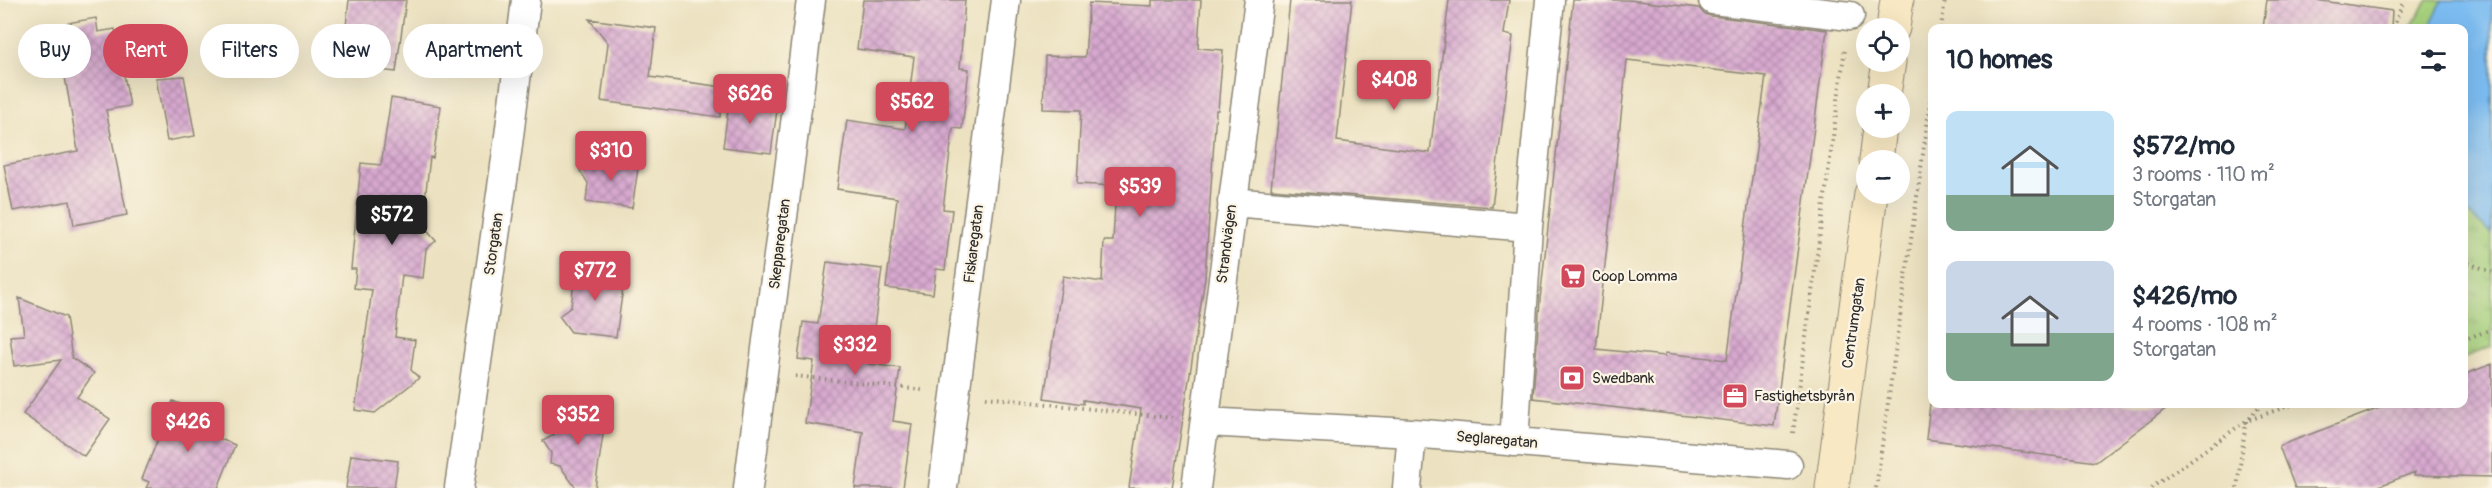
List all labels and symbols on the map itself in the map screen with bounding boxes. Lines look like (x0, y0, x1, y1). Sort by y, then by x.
pin: $408 (1358, 60, 1430, 111)
pin: $626 (714, 74, 786, 125)
pin: $562 (876, 82, 948, 133)
pin: $310 (575, 131, 647, 182)
pin: $539 (1104, 167, 1176, 218)
pin: $572 (356, 195, 428, 246)
street label: Skepparegatan (765, 198, 795, 290)
street label: Strandvägen (1213, 203, 1241, 285)
street label: Fiskaregatan (960, 204, 988, 284)
street label: Storgatan (480, 211, 508, 277)
pin: $772 (559, 251, 631, 302)
supermarket icon: Coop Lomma (1558, 261, 1588, 291)
place label: Coop Lomma (1592, 267, 1678, 286)
street label: Centrumgatan (1838, 276, 1870, 370)
pin: $332 (819, 325, 891, 376)
bank icon: Swedbank (1557, 363, 1587, 393)
place label: Swedbank (1592, 369, 1655, 388)
office icon: Fastighetsbyrån (1720, 381, 1750, 411)
place label: Fastighetsbyrån (1754, 387, 1855, 406)
pin: $352 (542, 395, 614, 446)
pin: $426 (152, 402, 224, 453)
street label: Seglaregatan (1455, 427, 1539, 453)

